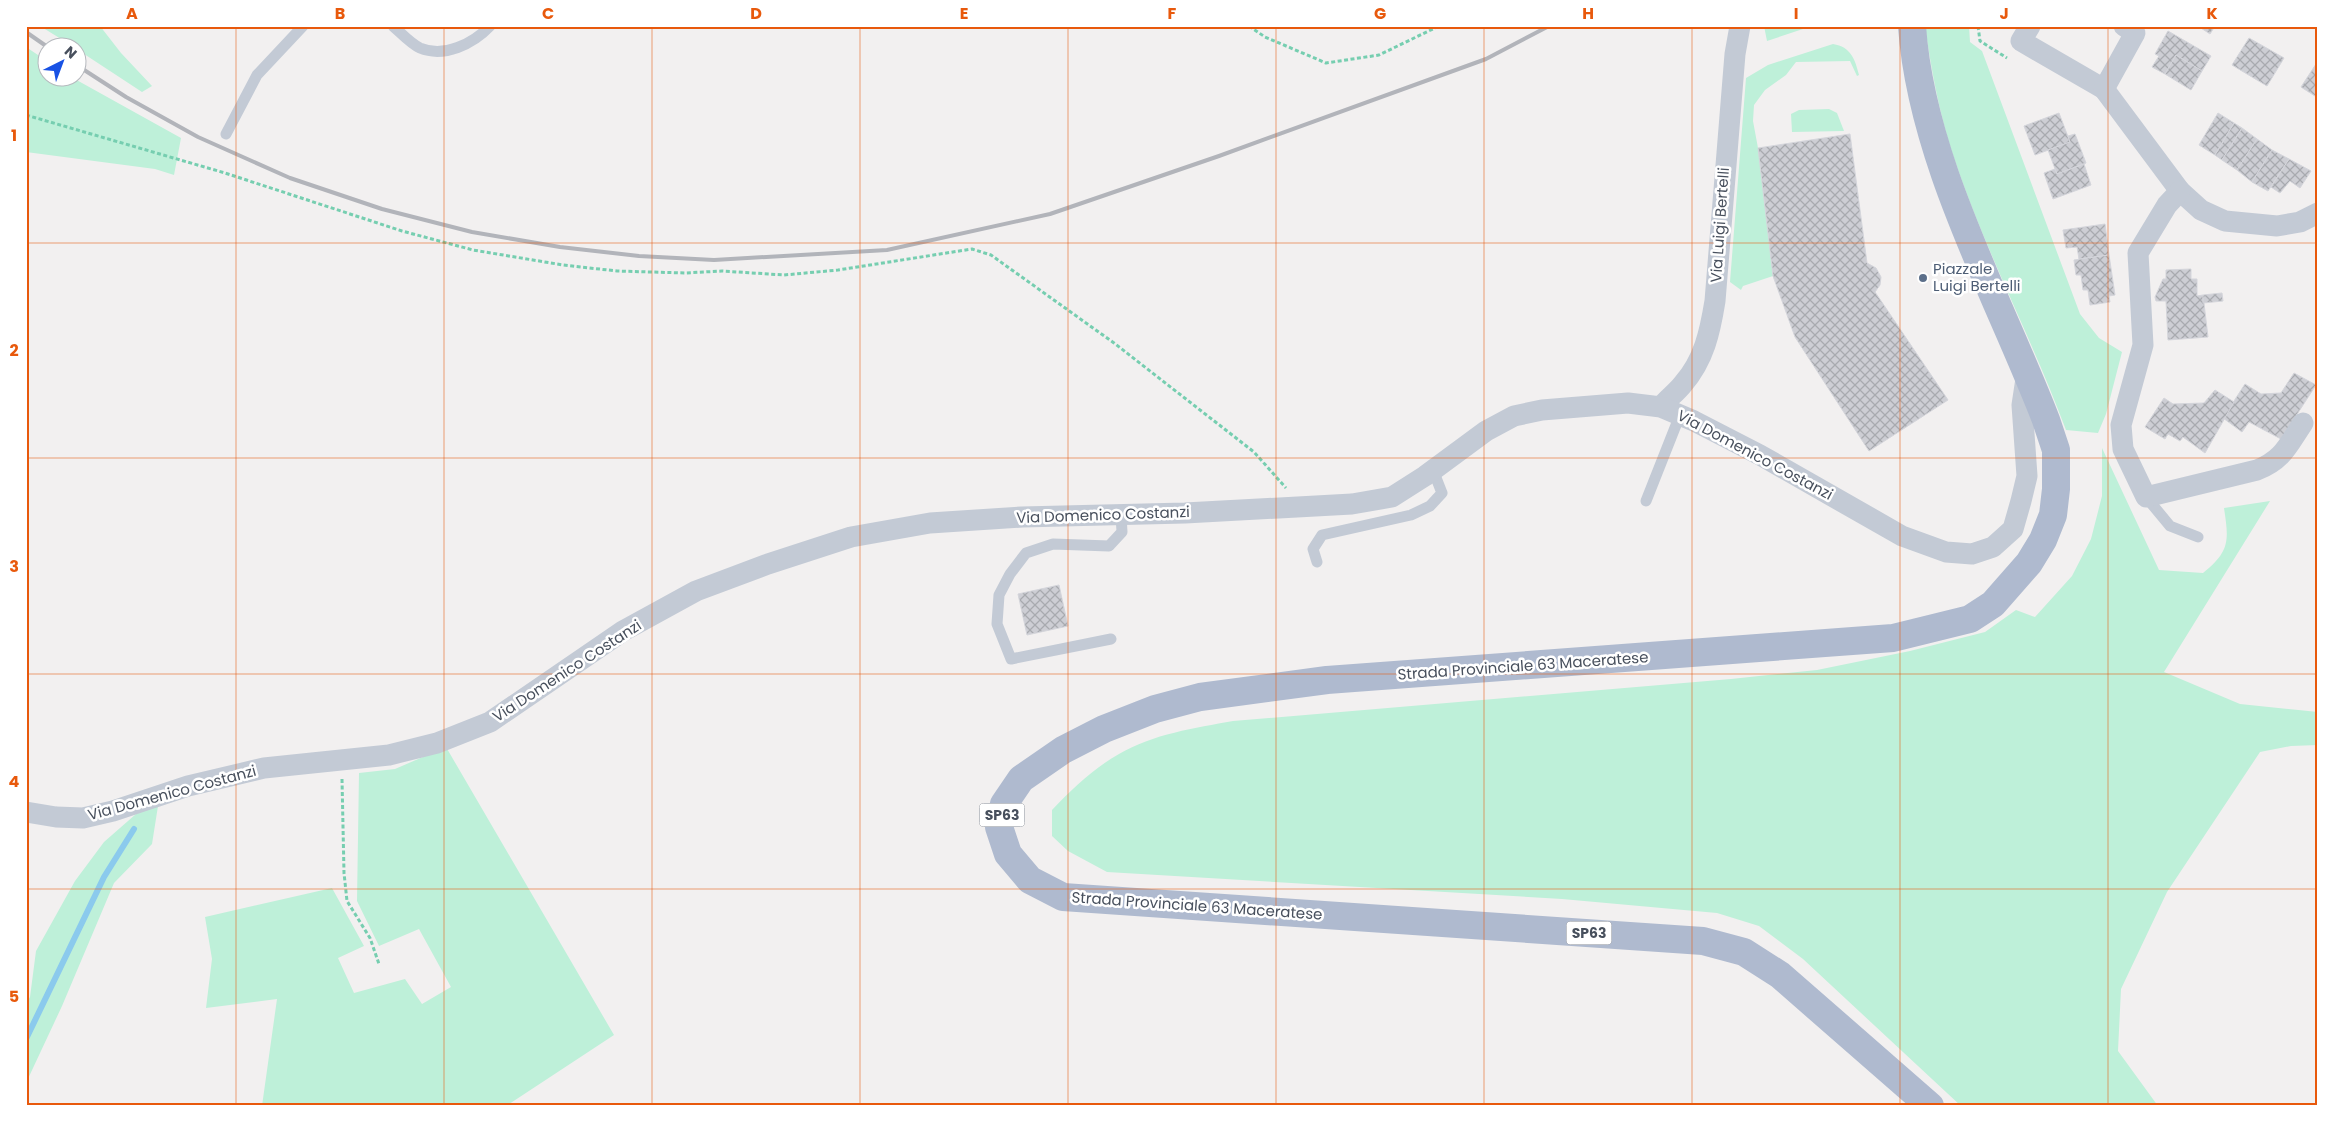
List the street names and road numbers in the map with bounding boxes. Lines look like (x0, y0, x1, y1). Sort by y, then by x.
street label: Via Luigi Bertelli (1705, 167, 1734, 283)
street label: Via Domenico Costanzi (1674, 405, 1837, 505)
street label: Via Domenico Costanzi (1016, 501, 1190, 528)
street label: Via Domenico Costanzi (488, 614, 645, 727)
street label: Strada Provinciale 63 Maceratese (1397, 646, 1649, 685)
street label: Via Domenico Costanzi (85, 760, 258, 825)
road number: SP63 (980, 804, 1024, 826)
street label: Strada Provinciale 63 Maceratese (1071, 886, 1323, 925)
road number: SP63 (1566, 921, 1612, 944)

